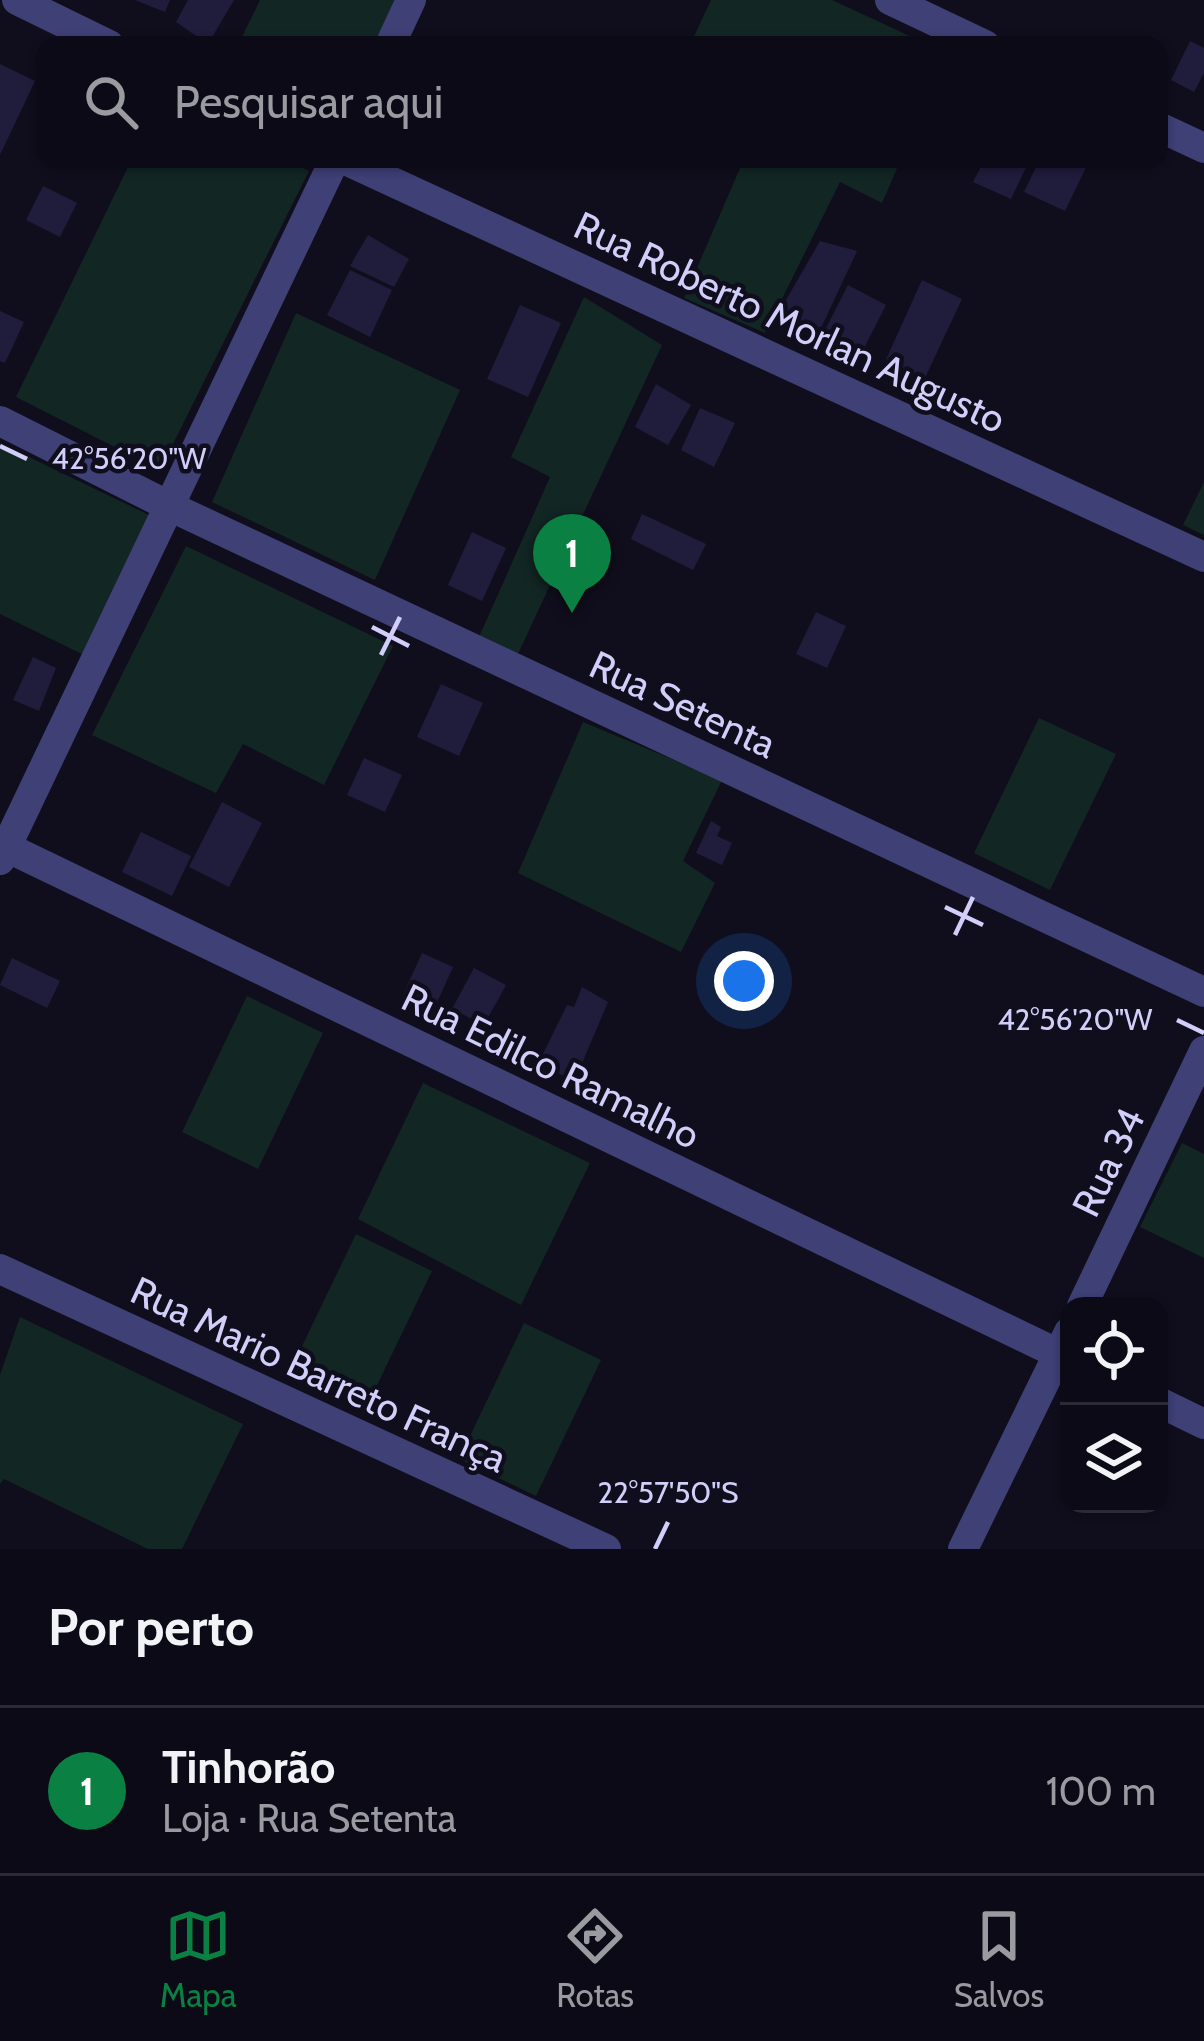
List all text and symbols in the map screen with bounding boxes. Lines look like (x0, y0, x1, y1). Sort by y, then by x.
search box (36, 36, 1168, 168)
icon: search (78, 69, 144, 135)
text: Pesquisar aqui (174, 75, 443, 129)
street label: Rua Roberto Morlan Augusto (567, 201, 1013, 443)
text: 42°56'20"W (52, 440, 207, 477)
pin: 1 (533, 514, 611, 613)
street label: Rua Setenta (582, 640, 784, 768)
your location (714, 951, 774, 1011)
street label: Rua Edilco Ramalho (394, 973, 708, 1159)
text: 42°56'20"W (998, 1001, 1153, 1038)
street label: Rua 34 (1061, 1100, 1155, 1224)
street label: Rua Mario Barreto França (124, 1266, 515, 1482)
map controls (1060, 1297, 1168, 1513)
button: locate (1060, 1297, 1168, 1405)
button: layers (1060, 1405, 1168, 1513)
text: 22°57'50"S (597, 1474, 739, 1511)
text: Por perto (48, 1596, 254, 1658)
text: Tinhorão (162, 1740, 335, 1794)
text: 1 (80, 1767, 94, 1815)
text: 100 m (1046, 1767, 1156, 1815)
text: Loja · Rua Setenta (162, 1794, 456, 1842)
tab: Mapa (160, 1903, 237, 2015)
tab: Rotas (556, 1903, 634, 2015)
tab: Salvos (954, 1903, 1044, 2015)

